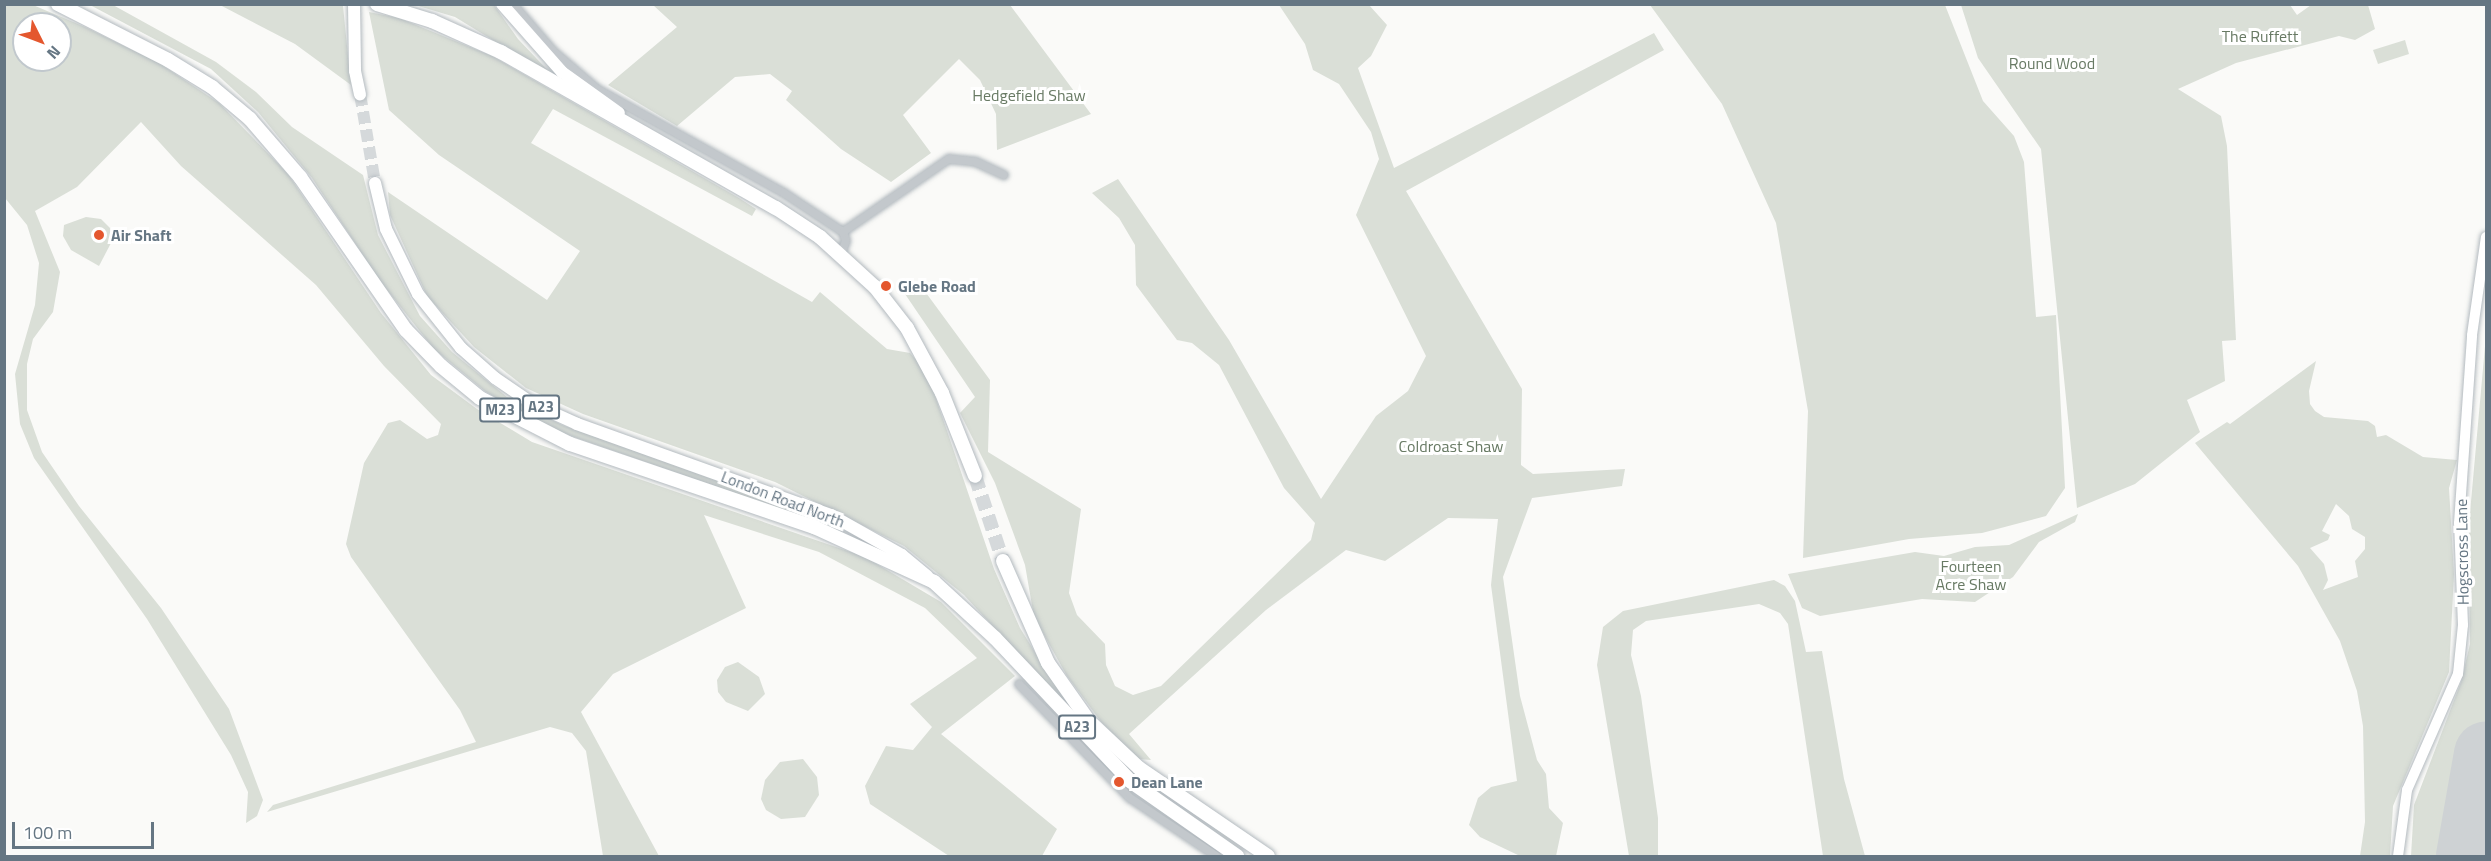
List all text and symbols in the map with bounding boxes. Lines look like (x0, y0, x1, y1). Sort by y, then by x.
north arrow (12, 12, 72, 72)
park label: The Ruffett (2222, 26, 2298, 46)
text: N (41, 41, 67, 65)
park label: Round Wood (2009, 53, 2095, 73)
park label: Hedgefield Shaw (972, 85, 1086, 105)
place label: Air Shaft (111, 225, 171, 245)
marker: Air Shaft (92, 228, 106, 242)
place label: Glebe Road (898, 276, 976, 296)
marker: Glebe Road (879, 279, 893, 293)
road number: A23 (522, 395, 560, 419)
road number: M23 (479, 398, 521, 422)
park label: Coldroast Shaw (1398, 436, 1504, 456)
street label: London Road North (719, 467, 847, 531)
street label: Hogscross Lane (2451, 499, 2473, 605)
park label: Fourteen Acre Shaw (1936, 556, 2006, 594)
road number: A23 (1058, 715, 1096, 739)
place label: Dean Lane (1131, 772, 1203, 792)
marker: Dean Lane (1112, 775, 1126, 789)
scale bar (15, 810, 158, 848)
text: 100 m (23, 819, 72, 846)

